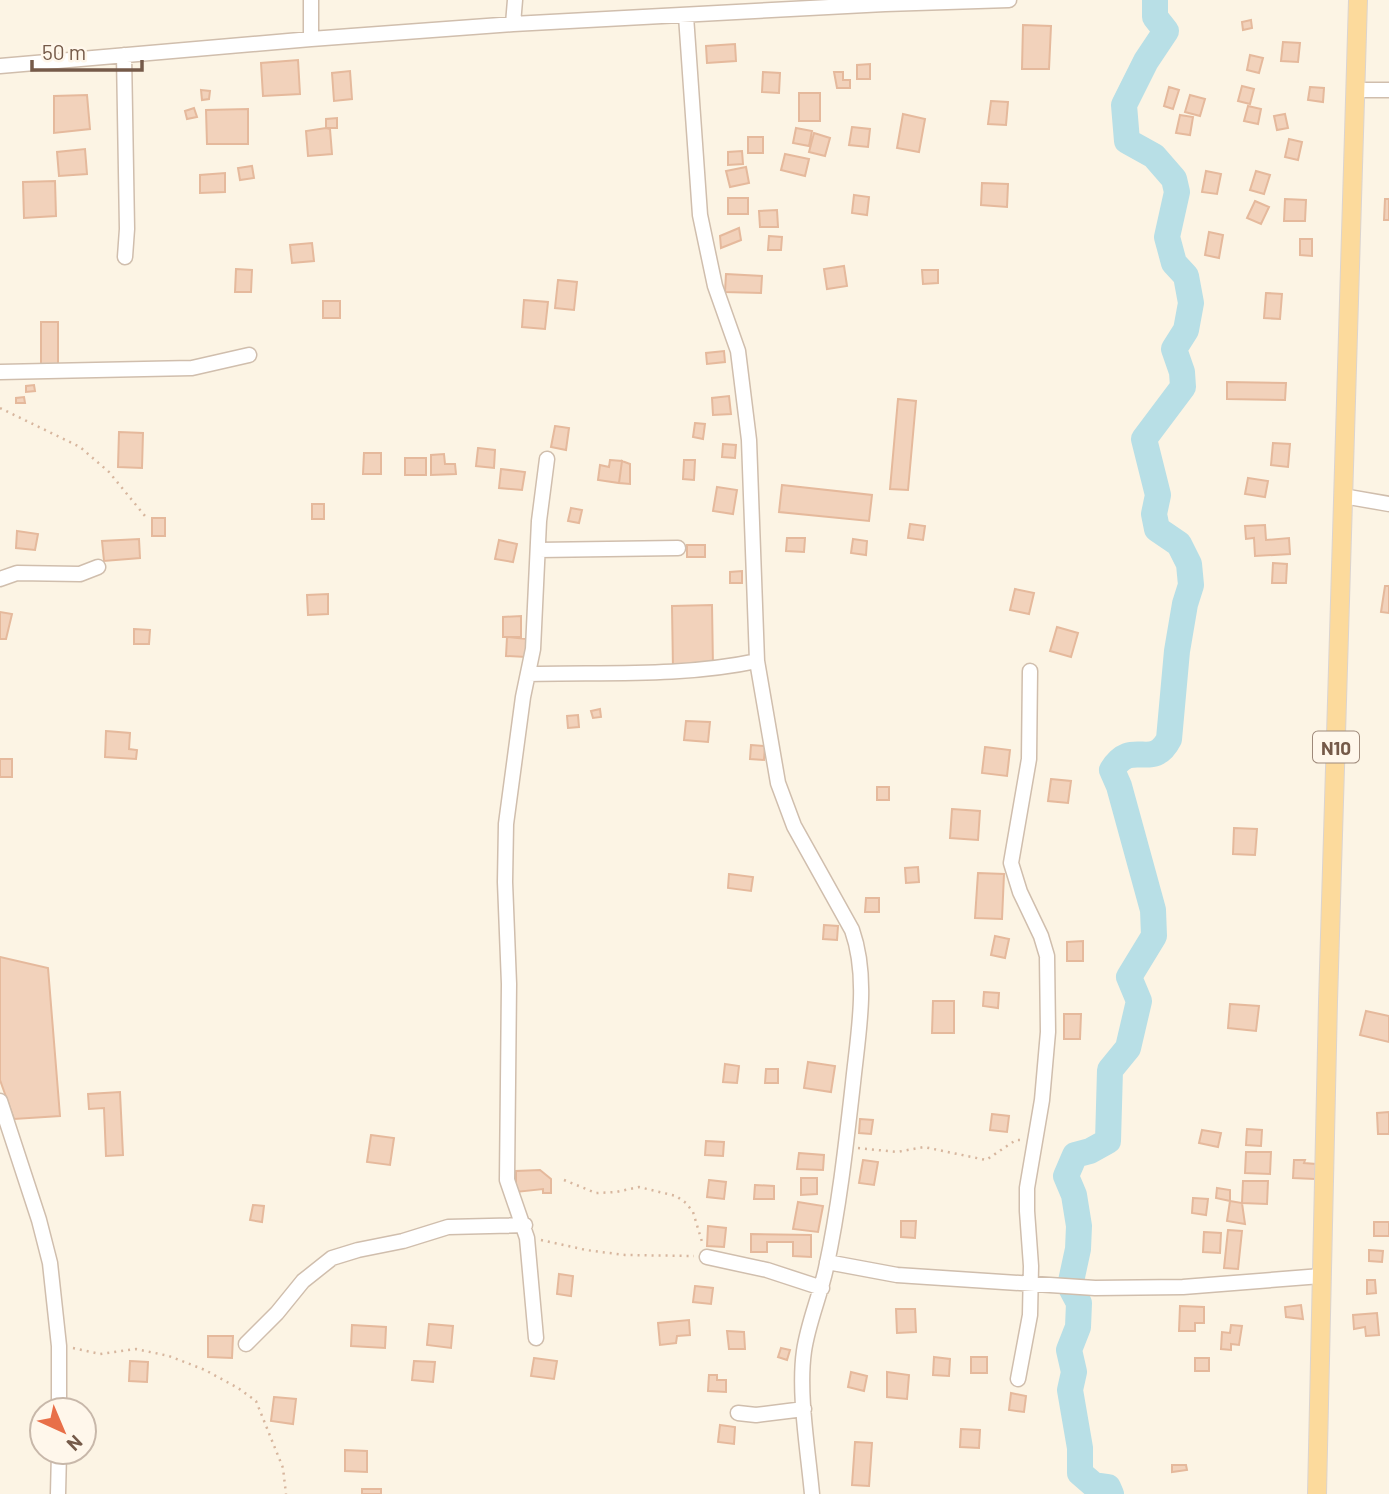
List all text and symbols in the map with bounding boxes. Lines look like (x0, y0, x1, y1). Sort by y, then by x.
scale bar (32, 28, 142, 72)
text: 50 m (42, 39, 86, 64)
road number: N10 (1313, 732, 1359, 762)
north arrow (28, 1396, 98, 1466)
text: N (63, 1431, 88, 1456)

